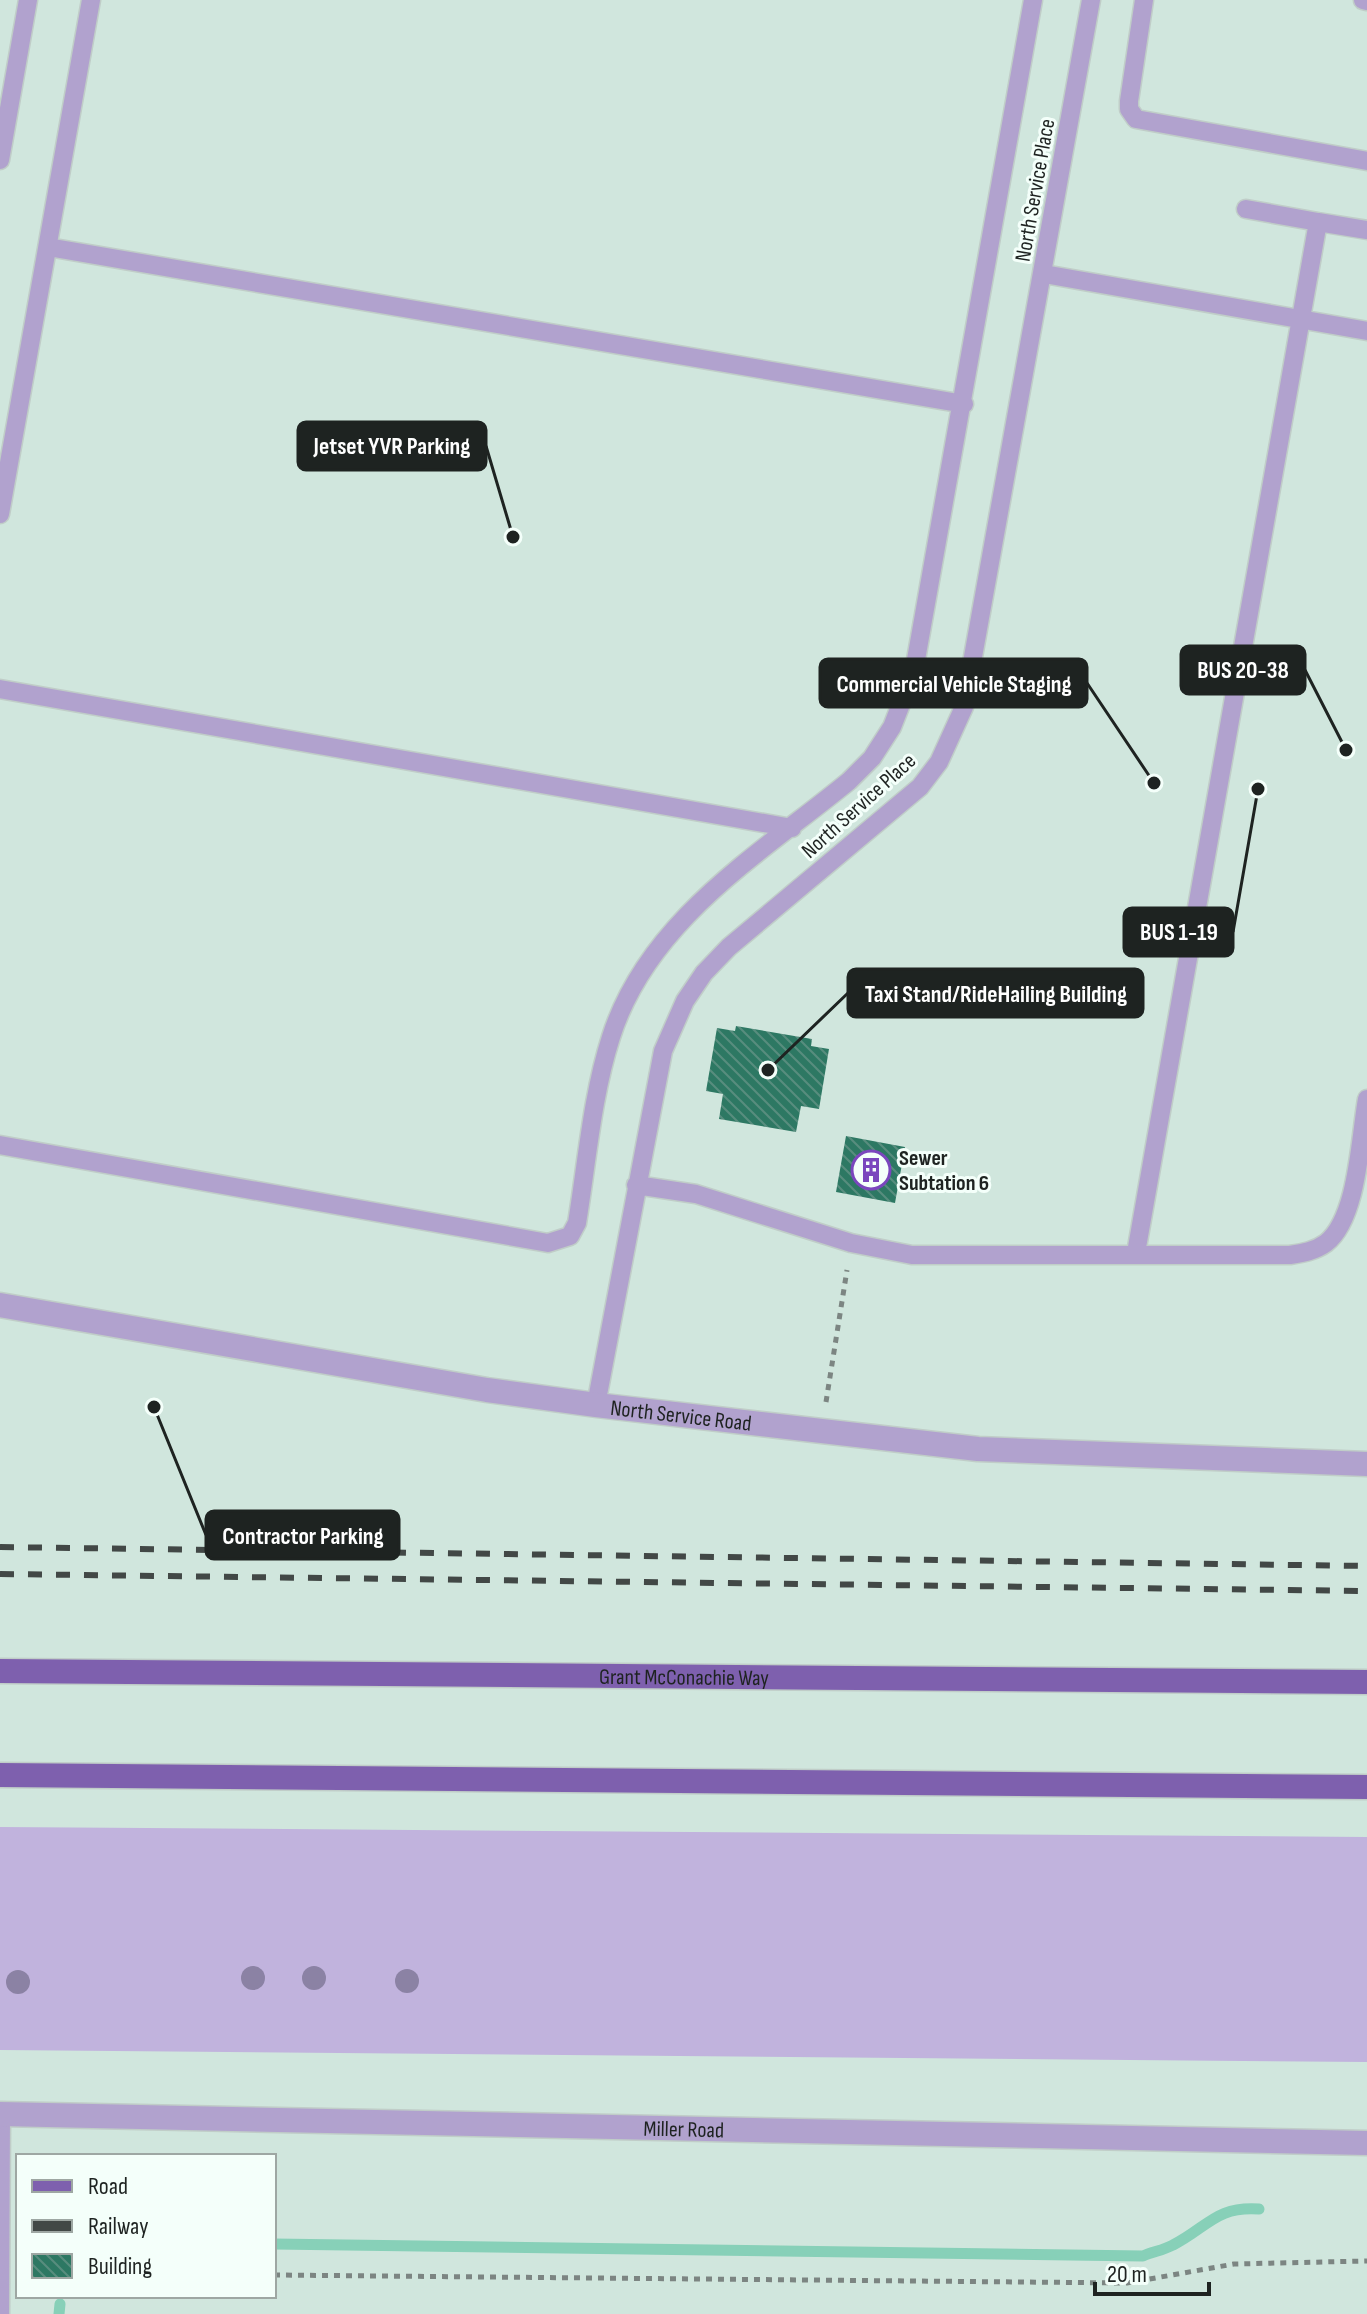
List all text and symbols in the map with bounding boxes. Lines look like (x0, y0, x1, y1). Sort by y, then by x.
street label: North Service Place (1010, 117, 1061, 264)
callout: Jetset YVR Parking (298, 422, 486, 470)
text: Jetset YVR Parking (313, 432, 470, 461)
callout: BUS 20-38 (1181, 646, 1305, 694)
text: BUS 20-38 (1197, 656, 1289, 685)
callout: Commercial Vehicle Staging (820, 659, 1087, 707)
text: Commercial Vehicle Staging (836, 670, 1072, 699)
street label: North Service Place (796, 748, 922, 864)
callout: BUS 1-19 (1124, 908, 1233, 956)
text: BUS 1-19 (1140, 918, 1218, 947)
callout: Taxi Stand/RideHailing Building (848, 969, 1143, 1017)
text: Taxi Stand/RideHailing Building (865, 980, 1127, 1009)
place label: Sewer Subtation 6 (899, 1145, 989, 1197)
building icon: Sewer Subtation 6 (850, 1149, 892, 1191)
street label: North Service Road (609, 1395, 753, 1438)
callout: Contractor Parking (206, 1511, 399, 1559)
text: Contractor Parking (222, 1522, 384, 1551)
street label: Grant McConachie Way (599, 1664, 770, 1692)
street label: Miller Road (643, 2116, 724, 2144)
legend (16, 2154, 276, 2298)
text: Road (88, 2172, 128, 2201)
text: Railway (88, 2212, 148, 2241)
scale bar (1095, 2246, 1209, 2296)
text: Building (88, 2252, 152, 2281)
text: 20 m (1107, 2260, 1147, 2289)

